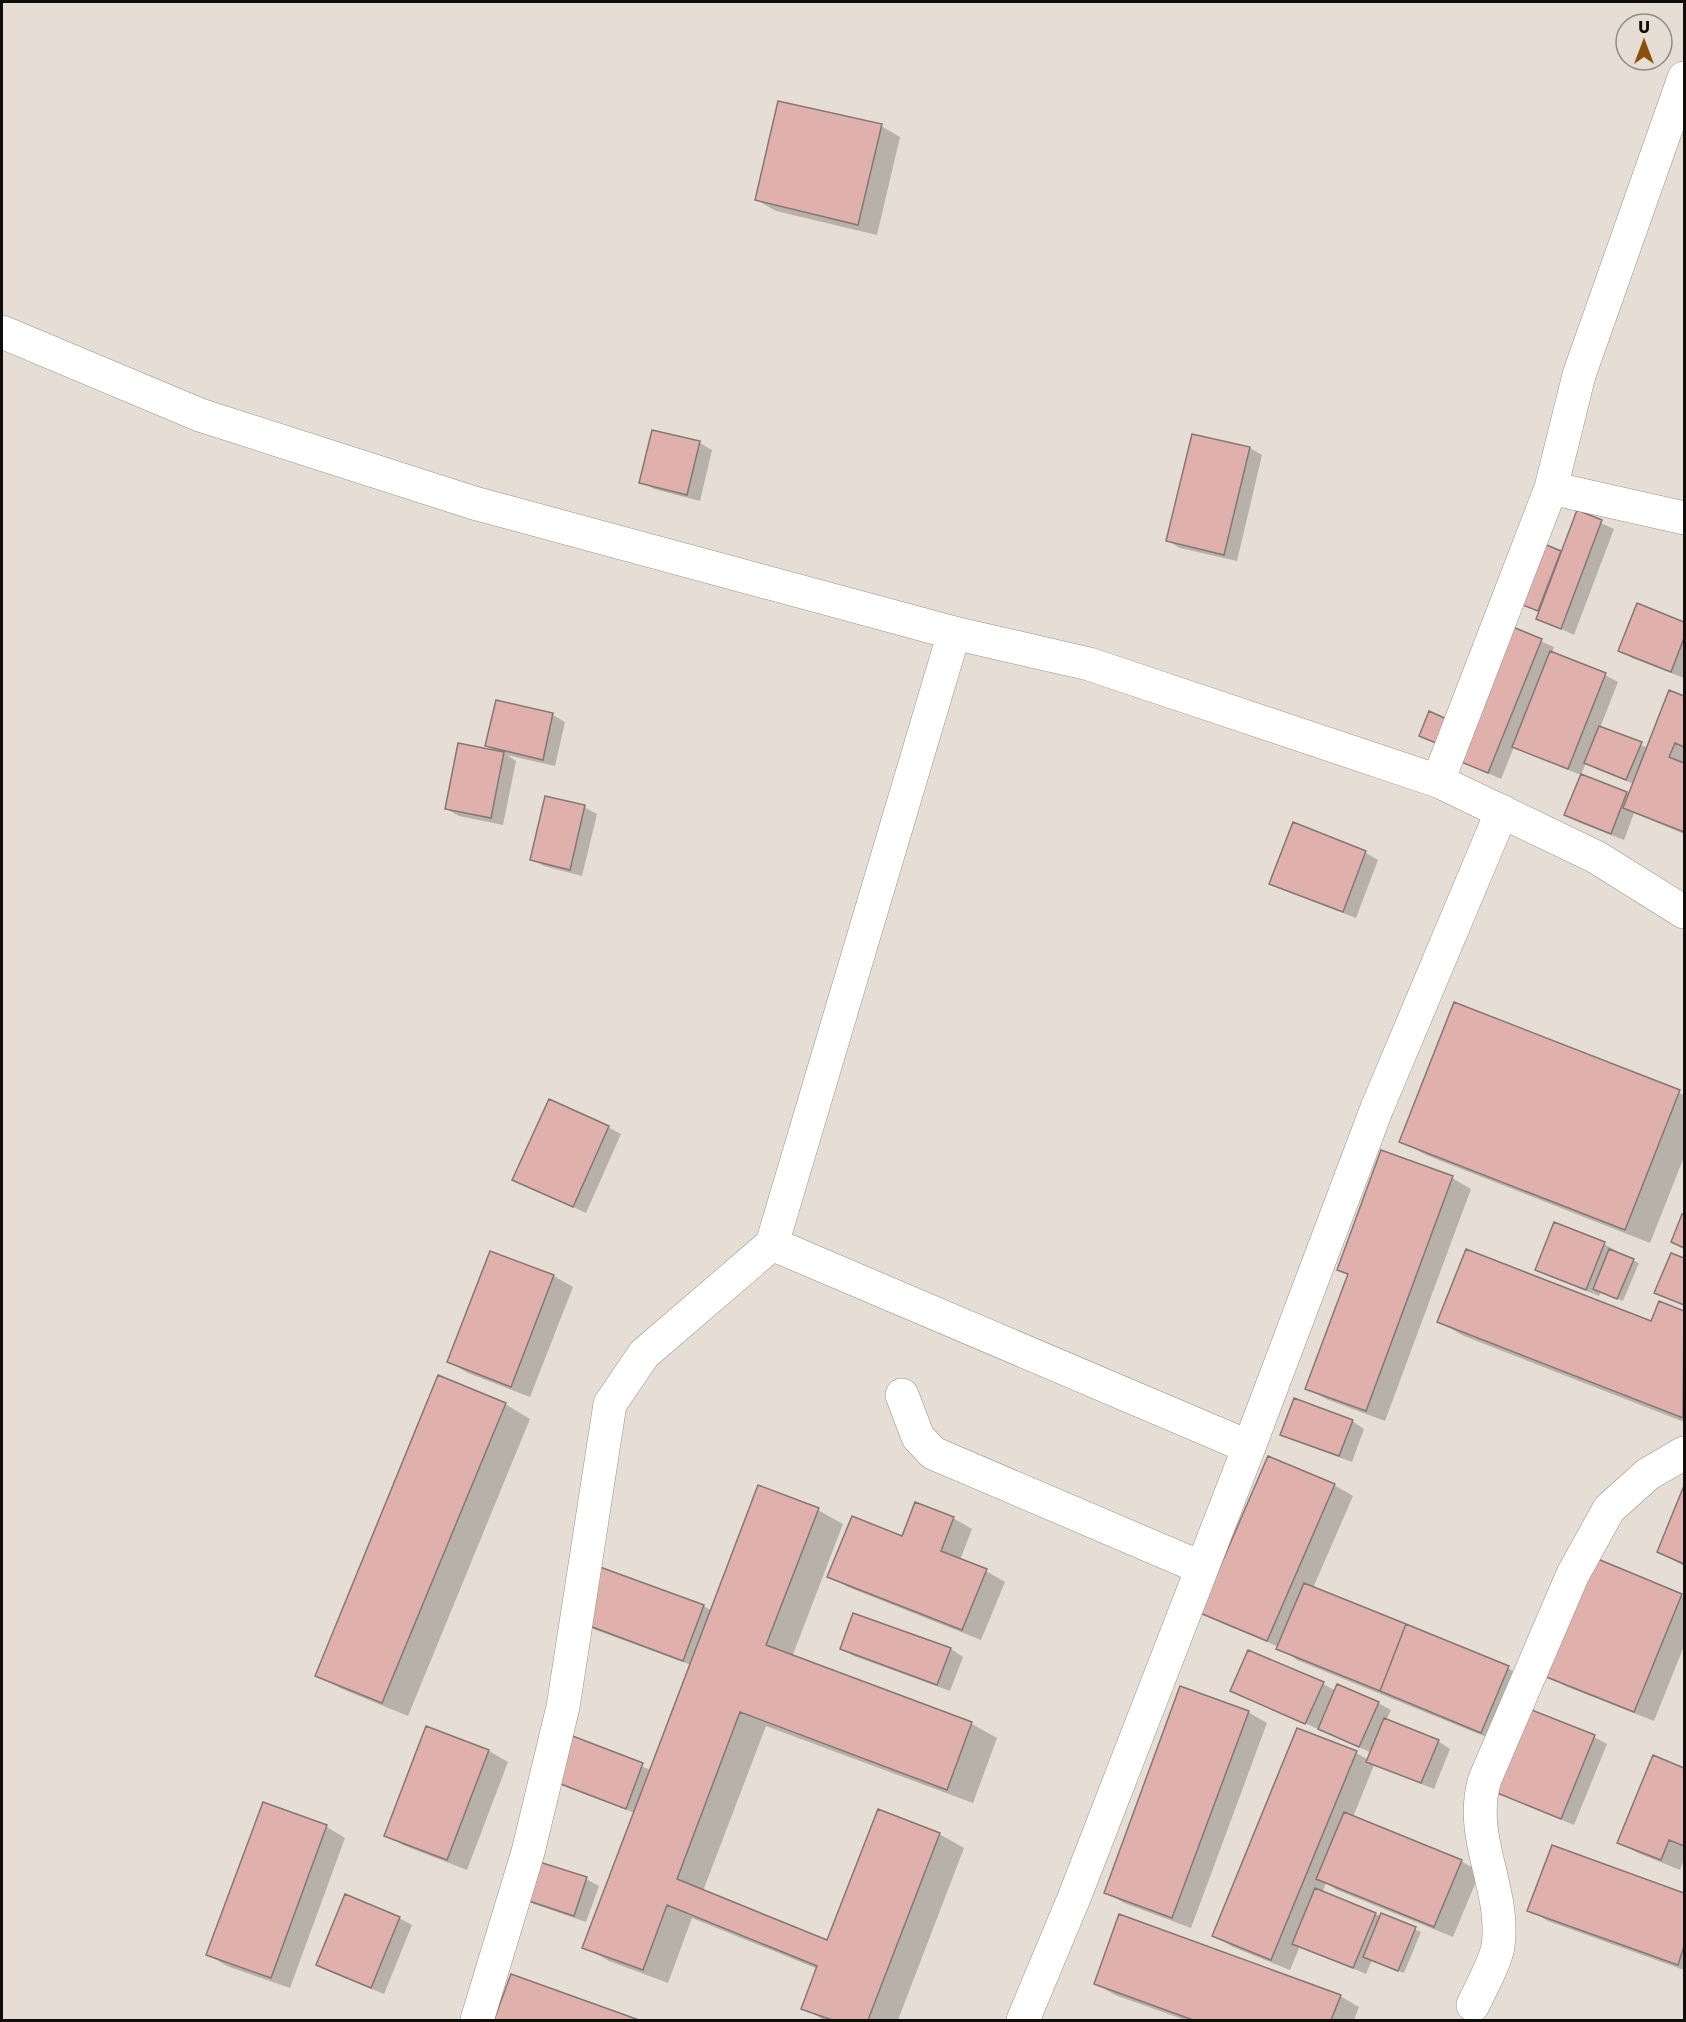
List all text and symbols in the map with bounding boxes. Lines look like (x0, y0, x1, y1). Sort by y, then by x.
north arrow (1614, 12, 1674, 72)
text: U (1638, 17, 1650, 37)

